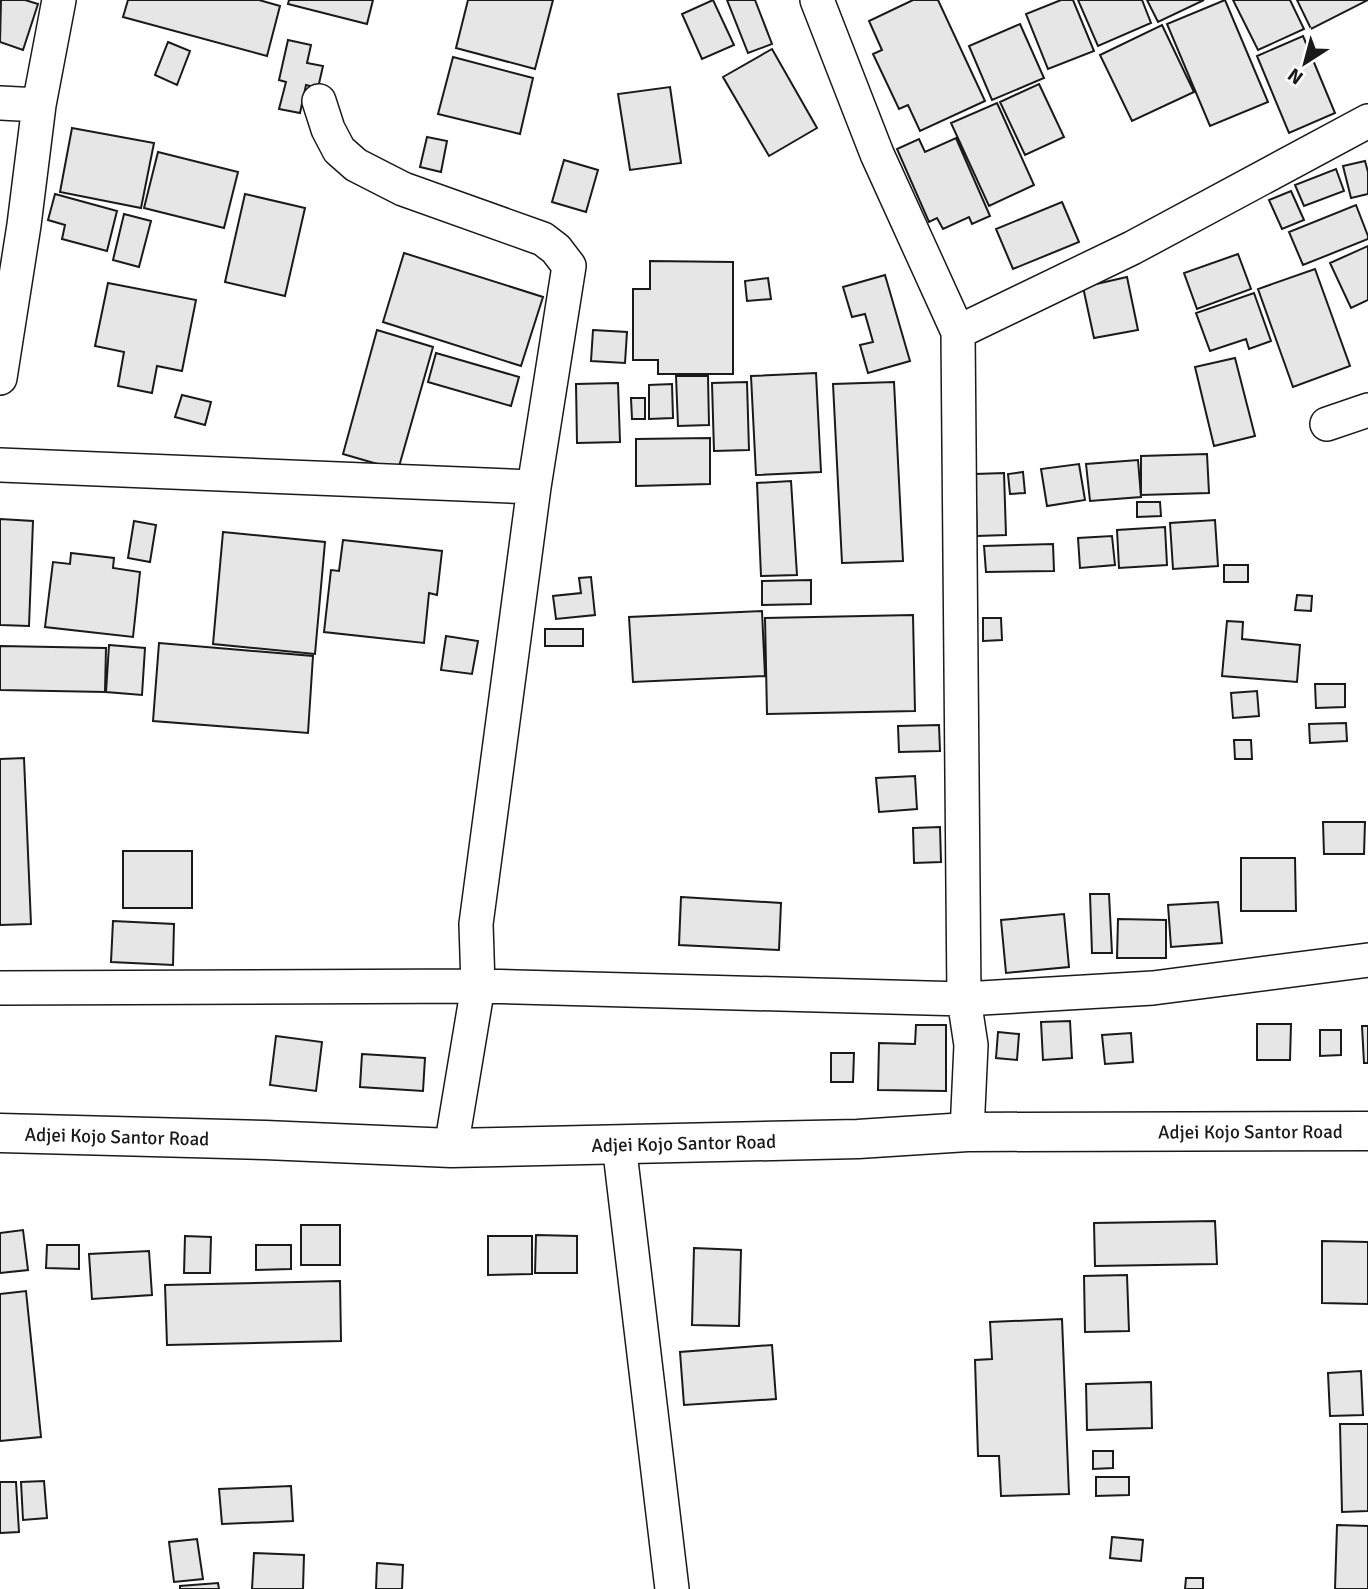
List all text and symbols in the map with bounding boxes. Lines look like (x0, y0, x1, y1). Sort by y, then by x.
north arrow (1270, 28, 1340, 98)
text: N (1283, 62, 1308, 90)
street label: Adjei Kojo Santor Road (1158, 1120, 1343, 1145)
street label: Adjei Kojo Santor Road (24, 1123, 210, 1152)
street label: Adjei Kojo Santor Road (591, 1130, 776, 1158)

